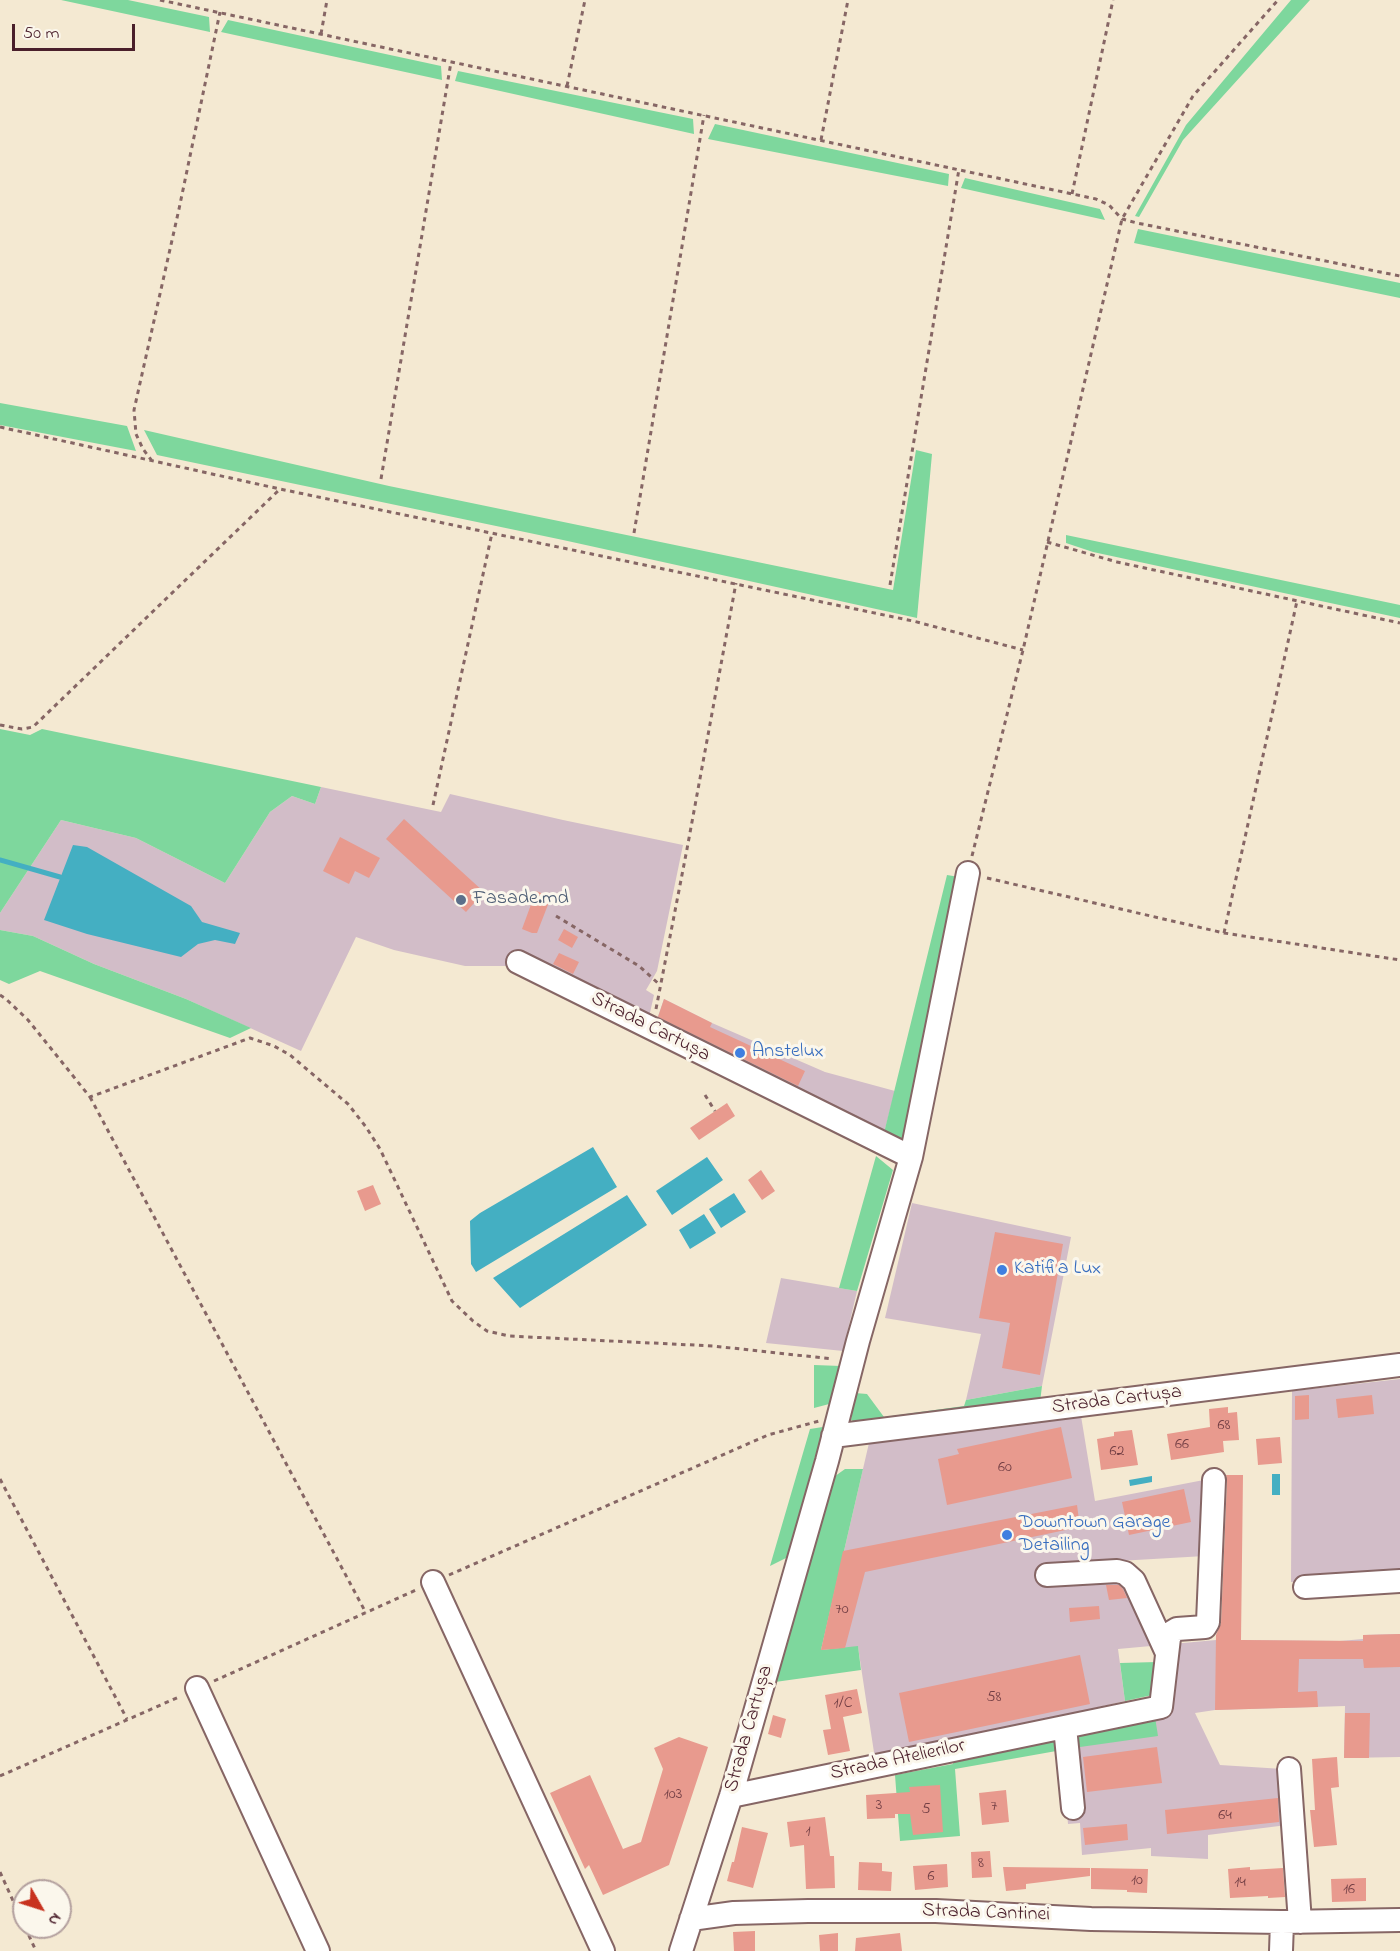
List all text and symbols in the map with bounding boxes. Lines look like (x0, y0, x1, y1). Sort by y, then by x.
scale bar (15, 12, 138, 50)
text: 50 m (23, 21, 60, 47)
place label: Fasade.md (473, 888, 569, 912)
marker: Fasade.md (454, 893, 468, 907)
street label: Strada Cartușa (586, 988, 714, 1068)
place label: Anstelux (752, 1041, 824, 1065)
marker: Anstelux (733, 1046, 747, 1060)
place label: Katifia Lux (1014, 1258, 1101, 1282)
marker: Katifia Lux (995, 1263, 1009, 1277)
street label: Strada Cartușa (1051, 1381, 1183, 1421)
house number: 68 (1217, 1416, 1231, 1436)
house number: 66 (1175, 1435, 1189, 1455)
house number: 62 (1110, 1442, 1124, 1462)
house number: 60 (998, 1458, 1012, 1478)
place label: Downtown Garage Detailing (1019, 1512, 1170, 1559)
marker: Downtown Garage Detailing (1000, 1528, 1014, 1542)
house number: 70 (835, 1600, 849, 1620)
street label: Strada Cartușa (720, 1663, 780, 1795)
house number: 58 (986, 1688, 1002, 1708)
house number: 1/C (834, 1694, 852, 1714)
street label: Strada Atelierilor (828, 1735, 968, 1787)
house number: 103 (664, 1785, 682, 1805)
house number: 3 (876, 1796, 882, 1816)
house number: 7 (991, 1797, 997, 1817)
house number: 5 (921, 1800, 931, 1820)
house number: 64 (1218, 1806, 1232, 1826)
house number: 1 (805, 1822, 811, 1842)
house number: 8 (978, 1854, 984, 1874)
house number: 6 (927, 1867, 935, 1887)
house number: 10 (1131, 1871, 1143, 1891)
house number: 14 (1234, 1873, 1246, 1893)
north arrow (12, 1879, 72, 1939)
house number: 16 (1343, 1880, 1355, 1900)
street label: Strada Cantinei (922, 1900, 1050, 1928)
text: N (42, 1907, 67, 1931)

